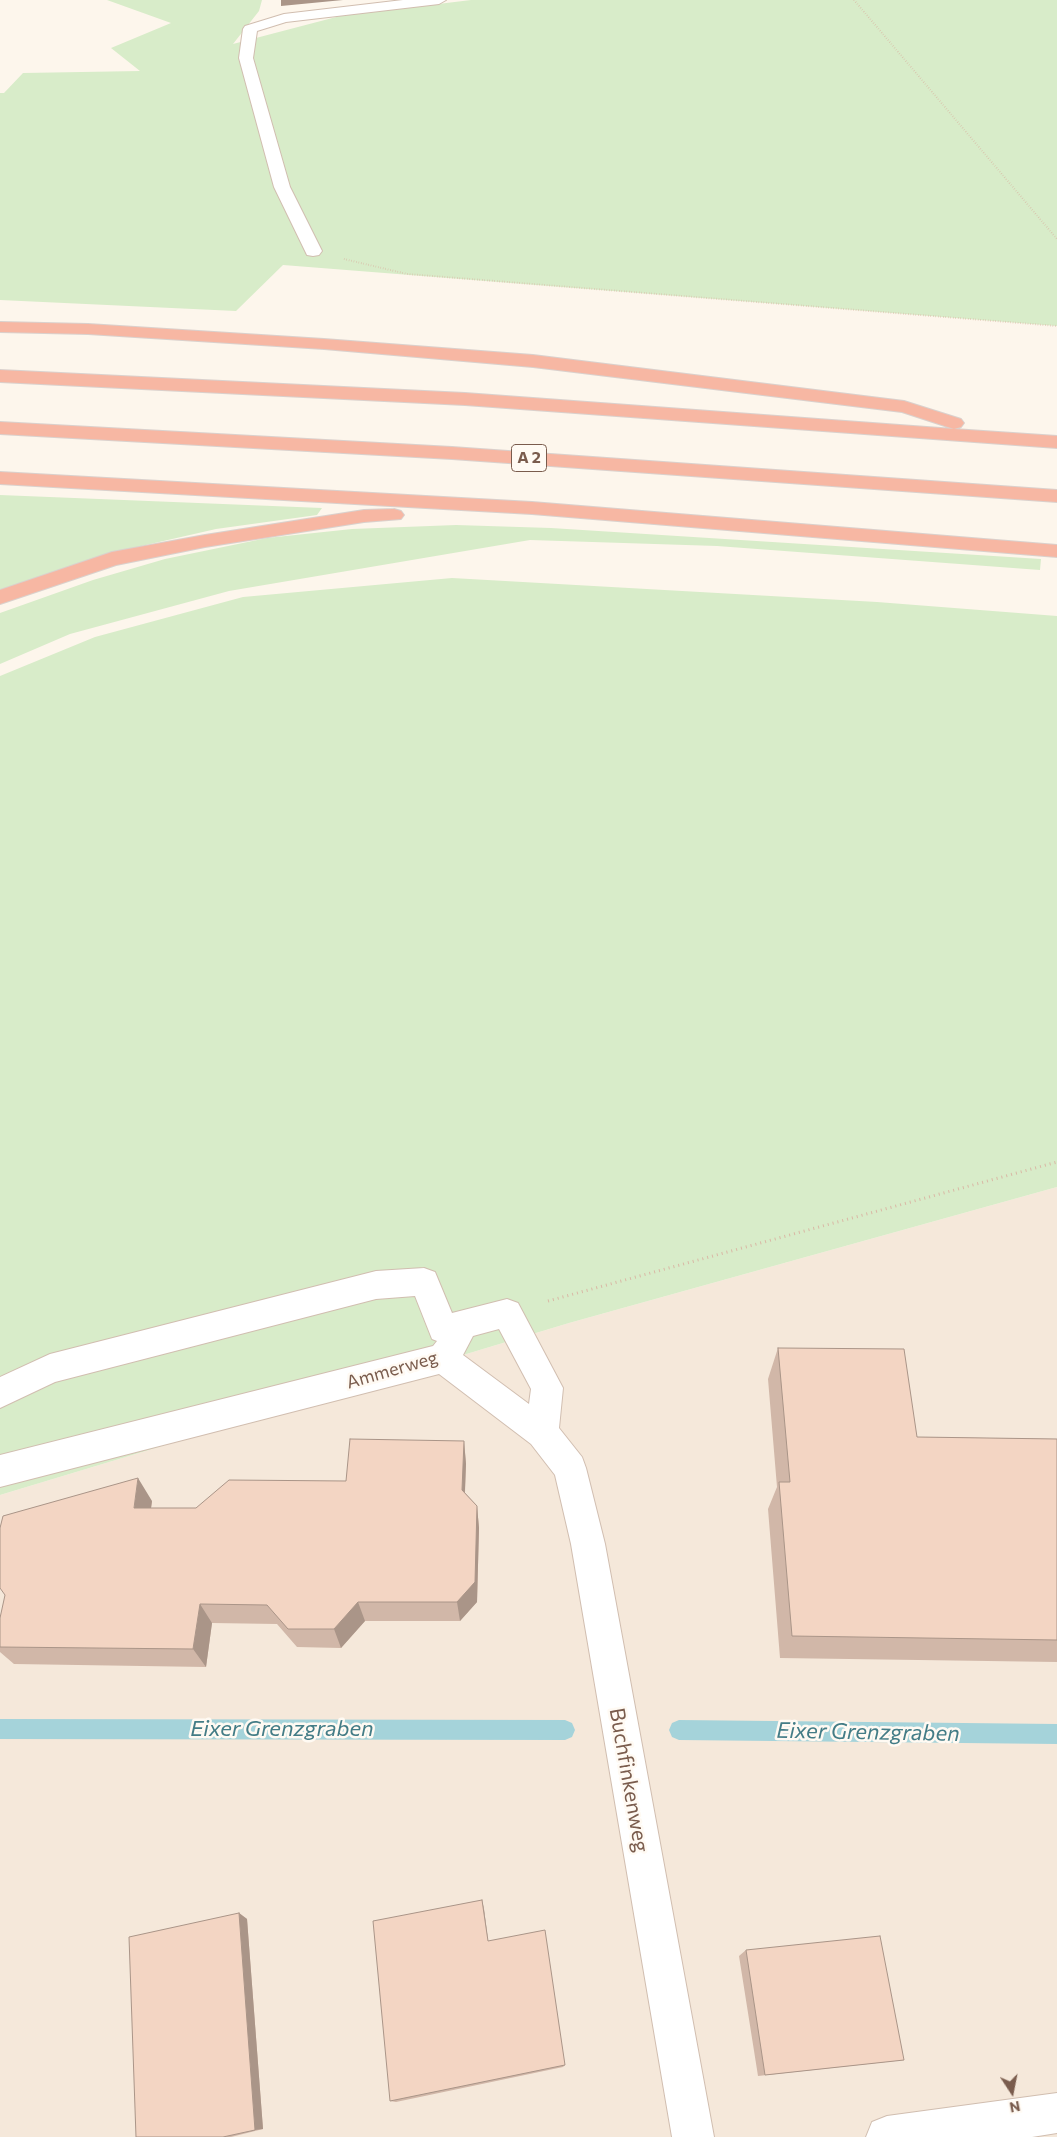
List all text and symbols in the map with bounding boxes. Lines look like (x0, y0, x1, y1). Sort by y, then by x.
road number: A 2 (512, 444, 546, 472)
street label: Ammerweg (344, 1347, 440, 1393)
street label: Buchfinkenweg (604, 1706, 654, 1854)
water label: Eixer Grenzgraben (190, 1716, 374, 1742)
water label: Eixer Grenzgraben (776, 1717, 960, 1747)
north arrow (987, 2067, 1037, 2117)
text: N (1008, 2098, 1022, 2117)

